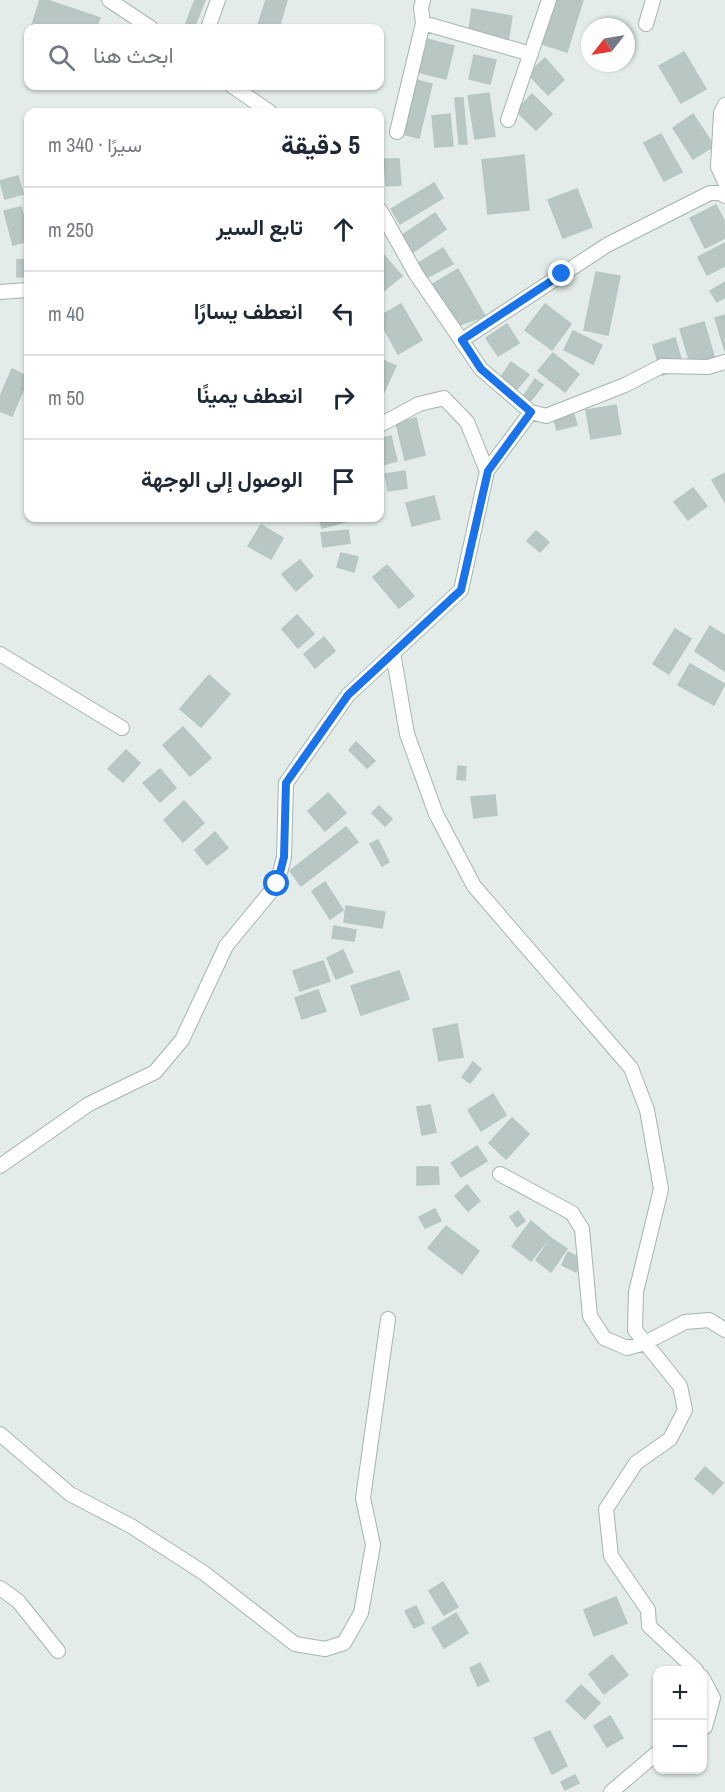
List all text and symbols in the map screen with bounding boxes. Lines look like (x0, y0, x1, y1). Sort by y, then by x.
north arrow (581, 18, 635, 72)
search box (24, 24, 384, 90)
text: ابحث هنا (93, 40, 174, 70)
icon: search (45, 41, 78, 74)
text: 5 دقيقة (281, 127, 360, 162)
text: سيرًا · 340 m (48, 131, 142, 158)
text: تابع السير (216, 212, 303, 242)
icon: ahead (327, 213, 360, 246)
text: 250 m (48, 216, 94, 243)
route end (548, 260, 574, 286)
text: انعطف يسارًا (194, 296, 303, 326)
icon: left (327, 297, 360, 330)
text: 40 m (48, 300, 84, 327)
text: انعطف يمينًا (197, 380, 303, 410)
icon: right (327, 381, 360, 414)
text: 50 m (48, 384, 84, 411)
text: الوصول إلى الوجهة (141, 464, 303, 494)
icon: arrive (327, 465, 360, 498)
route start (263, 870, 289, 896)
map controls (653, 1666, 707, 1774)
button: + (653, 1666, 707, 1720)
button: − (653, 1720, 707, 1774)

